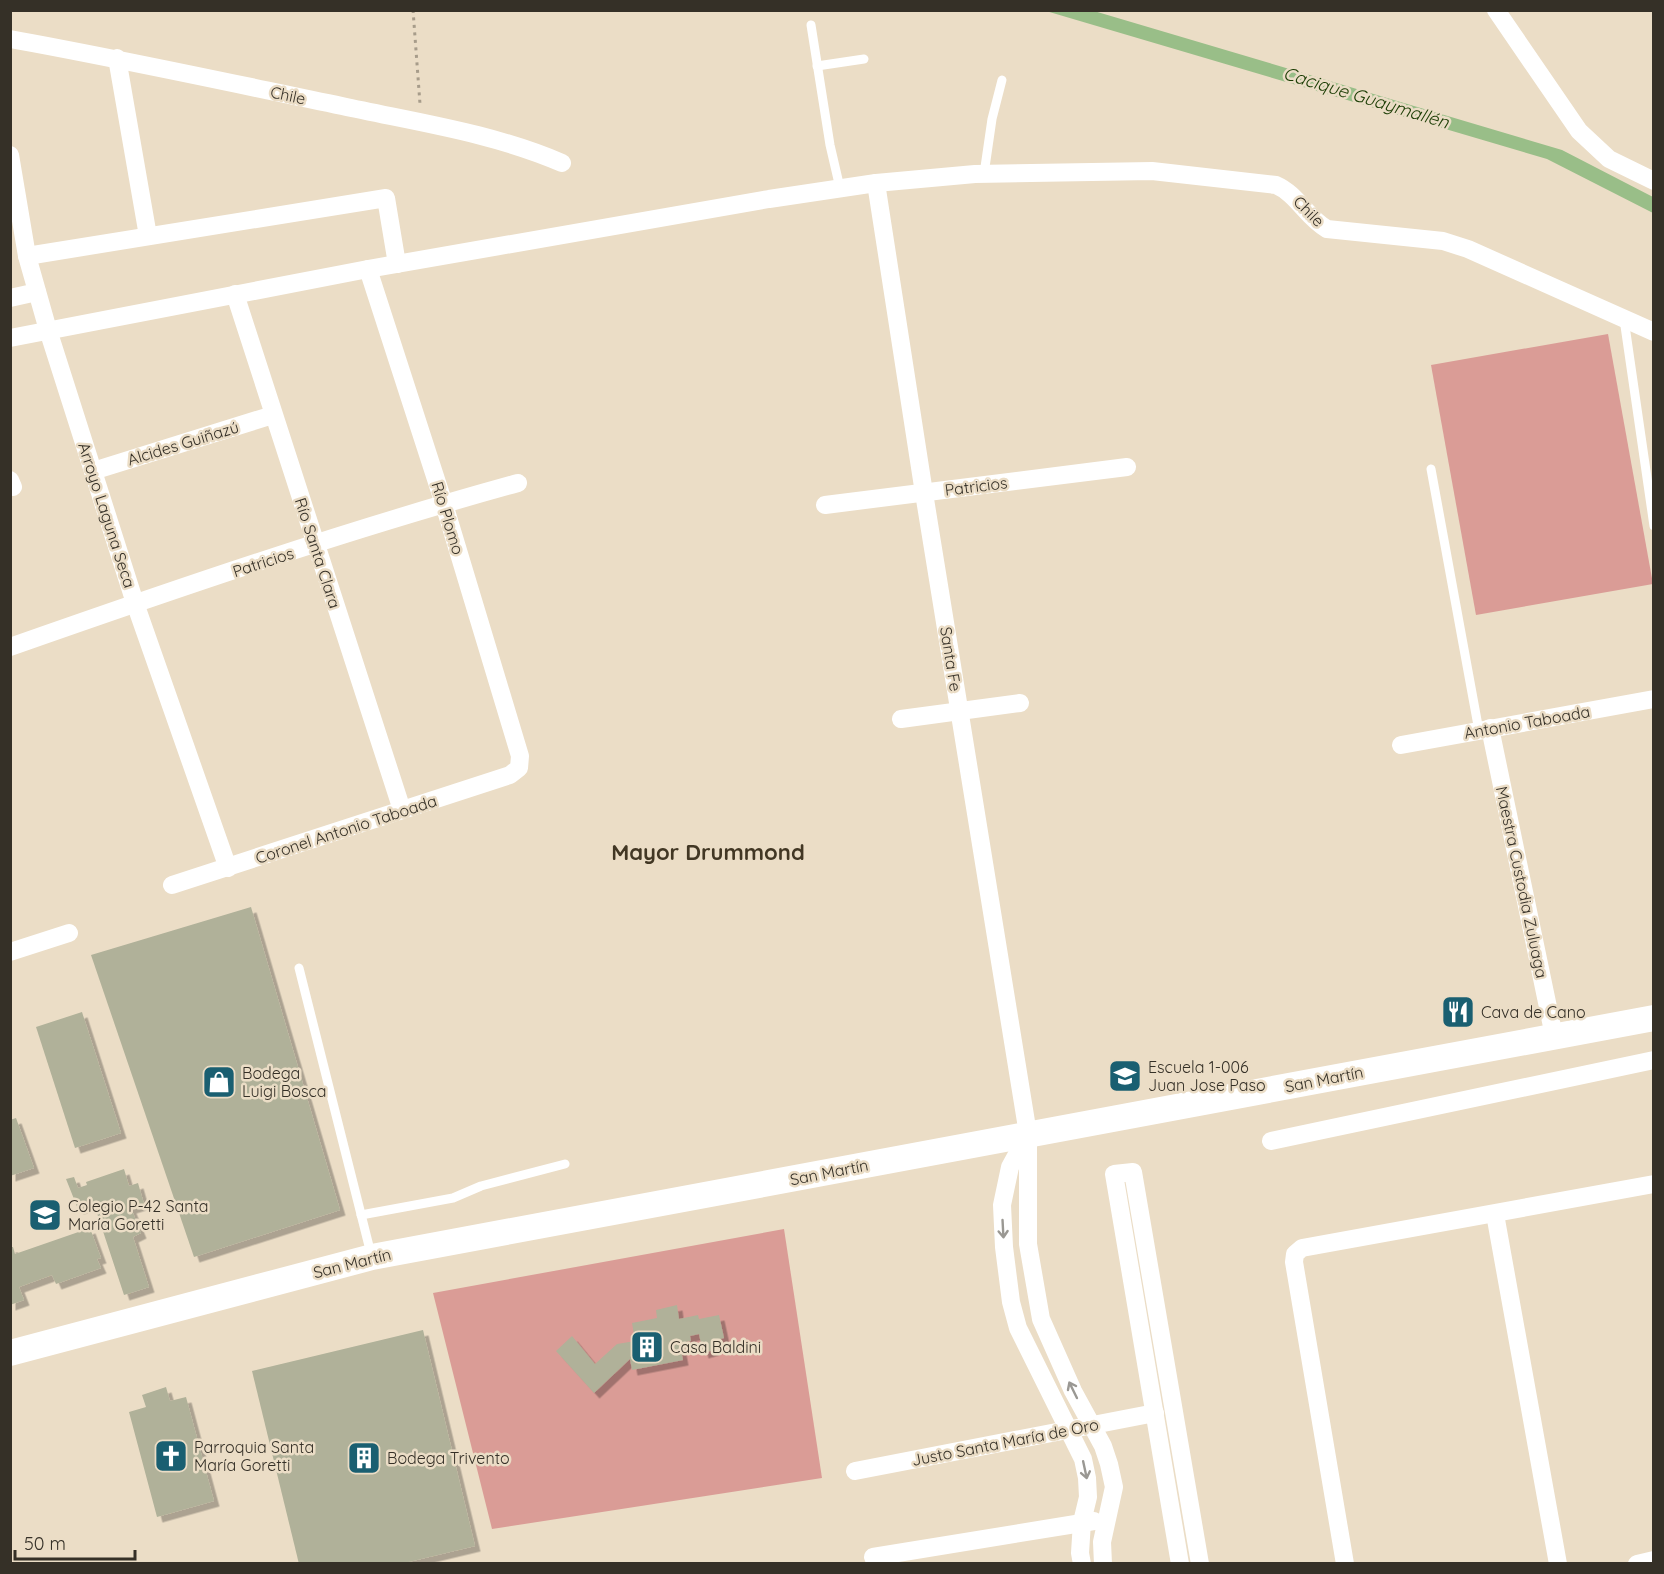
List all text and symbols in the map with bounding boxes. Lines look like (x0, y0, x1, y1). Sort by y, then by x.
water label: Cacique Guaymallén (1281, 61, 1452, 134)
street label: Chile (269, 82, 307, 108)
street label: Chile (1289, 191, 1329, 231)
street label: Alcides Guiñazú (125, 417, 241, 469)
street label: Arroyo Laguna Seca (74, 440, 140, 590)
street label: Patricios (943, 472, 1009, 500)
street label: Río Plomo (427, 479, 469, 557)
street label: Río Santa Clara (291, 495, 345, 611)
street label: Patricios (230, 543, 296, 581)
street label: Santa Fe (936, 625, 966, 693)
street label: Antonio Taboada (1462, 701, 1592, 743)
street label: Maestra Custodia Zuluaga (1492, 784, 1552, 980)
street label: Coronel Antonio Taboada (253, 790, 439, 868)
district label: Mayor Drummond (611, 838, 805, 866)
restaurant icon: Cava de Cano (1440, 994, 1476, 1030)
place label: Cava de Cano (1481, 1002, 1586, 1022)
place label: Escuela 1-006 Juan Jose Paso (1148, 1057, 1266, 1095)
school or university icon: Escuela 1-006 Juan Jose Paso (1107, 1058, 1143, 1094)
street label: San Martín (1283, 1062, 1365, 1096)
place label: Bodega Luigi Bosca (242, 1063, 326, 1101)
shop icon: Bodega Luigi Bosca (201, 1064, 237, 1100)
street label: San Martín (788, 1155, 870, 1189)
place label: Colegio P-42 Santa María Goretti (68, 1196, 209, 1234)
school or university icon: Colegio P-42 Santa María Goretti (27, 1197, 63, 1233)
one-way arrow (997, 1219, 1008, 1239)
street label: San Martín (311, 1244, 393, 1282)
building icon: Casa Baldini (629, 1329, 665, 1365)
place label: Casa Baldini (670, 1337, 761, 1357)
one-way arrow (1067, 1381, 1078, 1399)
street label: Justo Santa María de Oro (910, 1414, 1100, 1470)
place label: Parroquia Santa María Goretti (194, 1437, 314, 1475)
church icon: Parroquia Santa María Goretti (153, 1438, 189, 1474)
building icon: Bodega Trivento (346, 1440, 382, 1476)
place label: Bodega Trivento (387, 1448, 510, 1468)
one-way arrow (1080, 1460, 1091, 1479)
scale bar (15, 1523, 135, 1561)
text: 50 m (24, 1532, 66, 1555)

